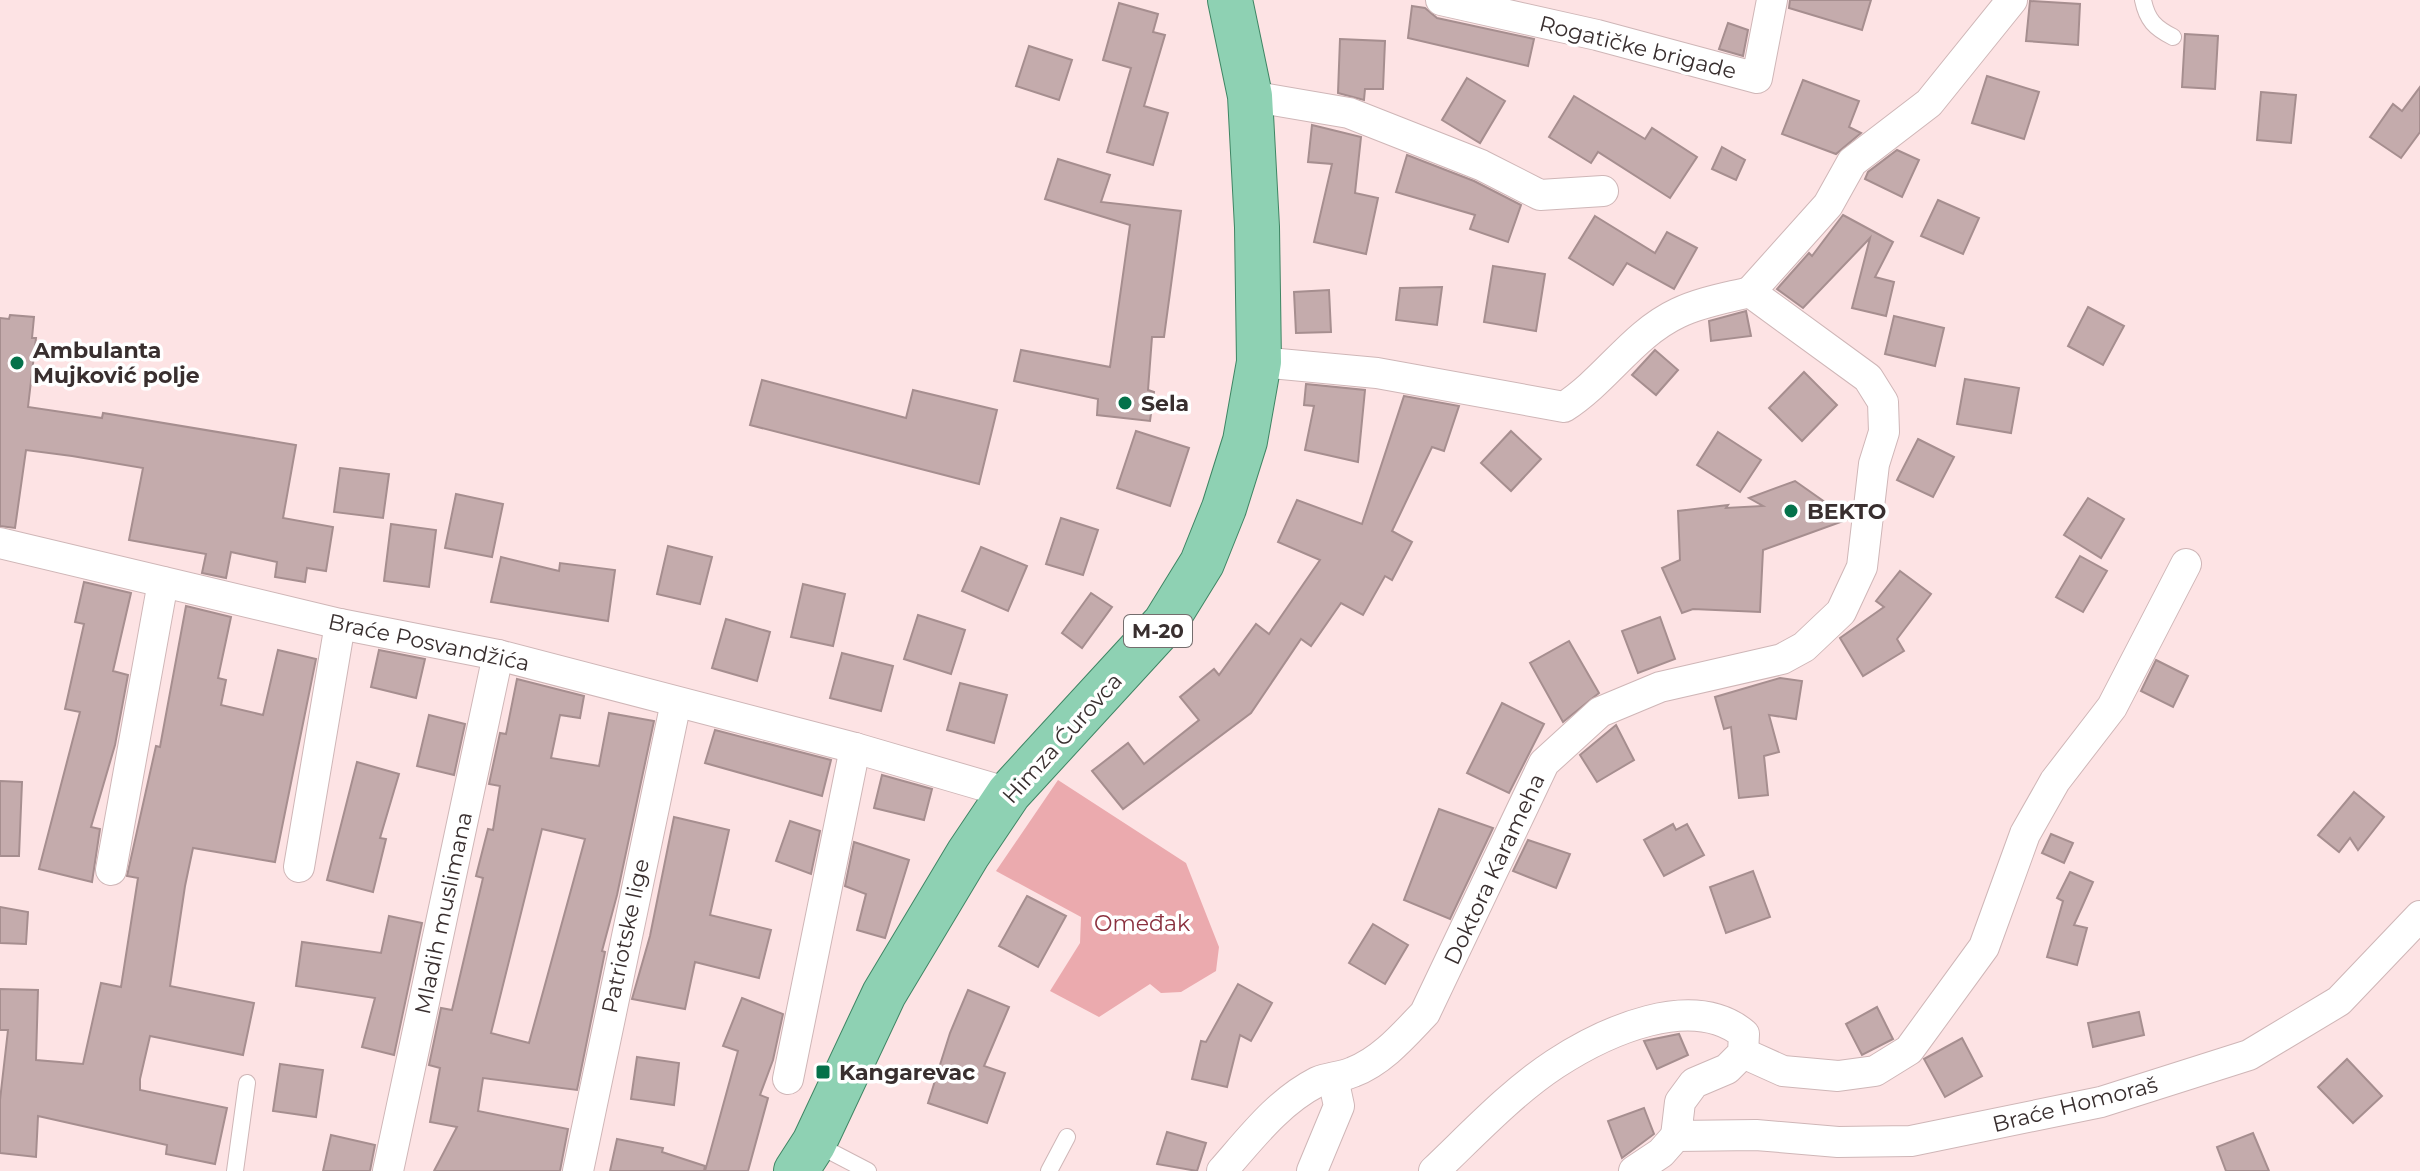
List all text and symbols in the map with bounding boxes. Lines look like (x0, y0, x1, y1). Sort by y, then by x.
street label: Rogatičke brigade (1536, 10, 1739, 85)
place label: Ambulanta Mujković polje (32, 337, 200, 389)
marker: Ambulanta Mujković polje (8, 354, 26, 372)
place label: Sela (1141, 390, 1189, 417)
marker: Sela (1116, 394, 1134, 412)
place label: BEKTO (1807, 498, 1886, 525)
marker: BEKTO (1782, 502, 1800, 520)
street label: Braće Posvandžića (326, 608, 532, 677)
road number: M-20 (1124, 615, 1192, 647)
street label: Himza Ćurovca (997, 668, 1128, 809)
street label: Doktora Karameha (1438, 769, 1551, 969)
street label: Mladih muslimana (409, 809, 478, 1017)
street label: Patriotske lige (596, 856, 655, 1016)
park label: Omeđak (1094, 910, 1191, 937)
place label: Kangarevac (839, 1059, 975, 1086)
marker: Kangarevac (814, 1063, 832, 1081)
street label: Braće Homoraš (1990, 1071, 2161, 1138)

